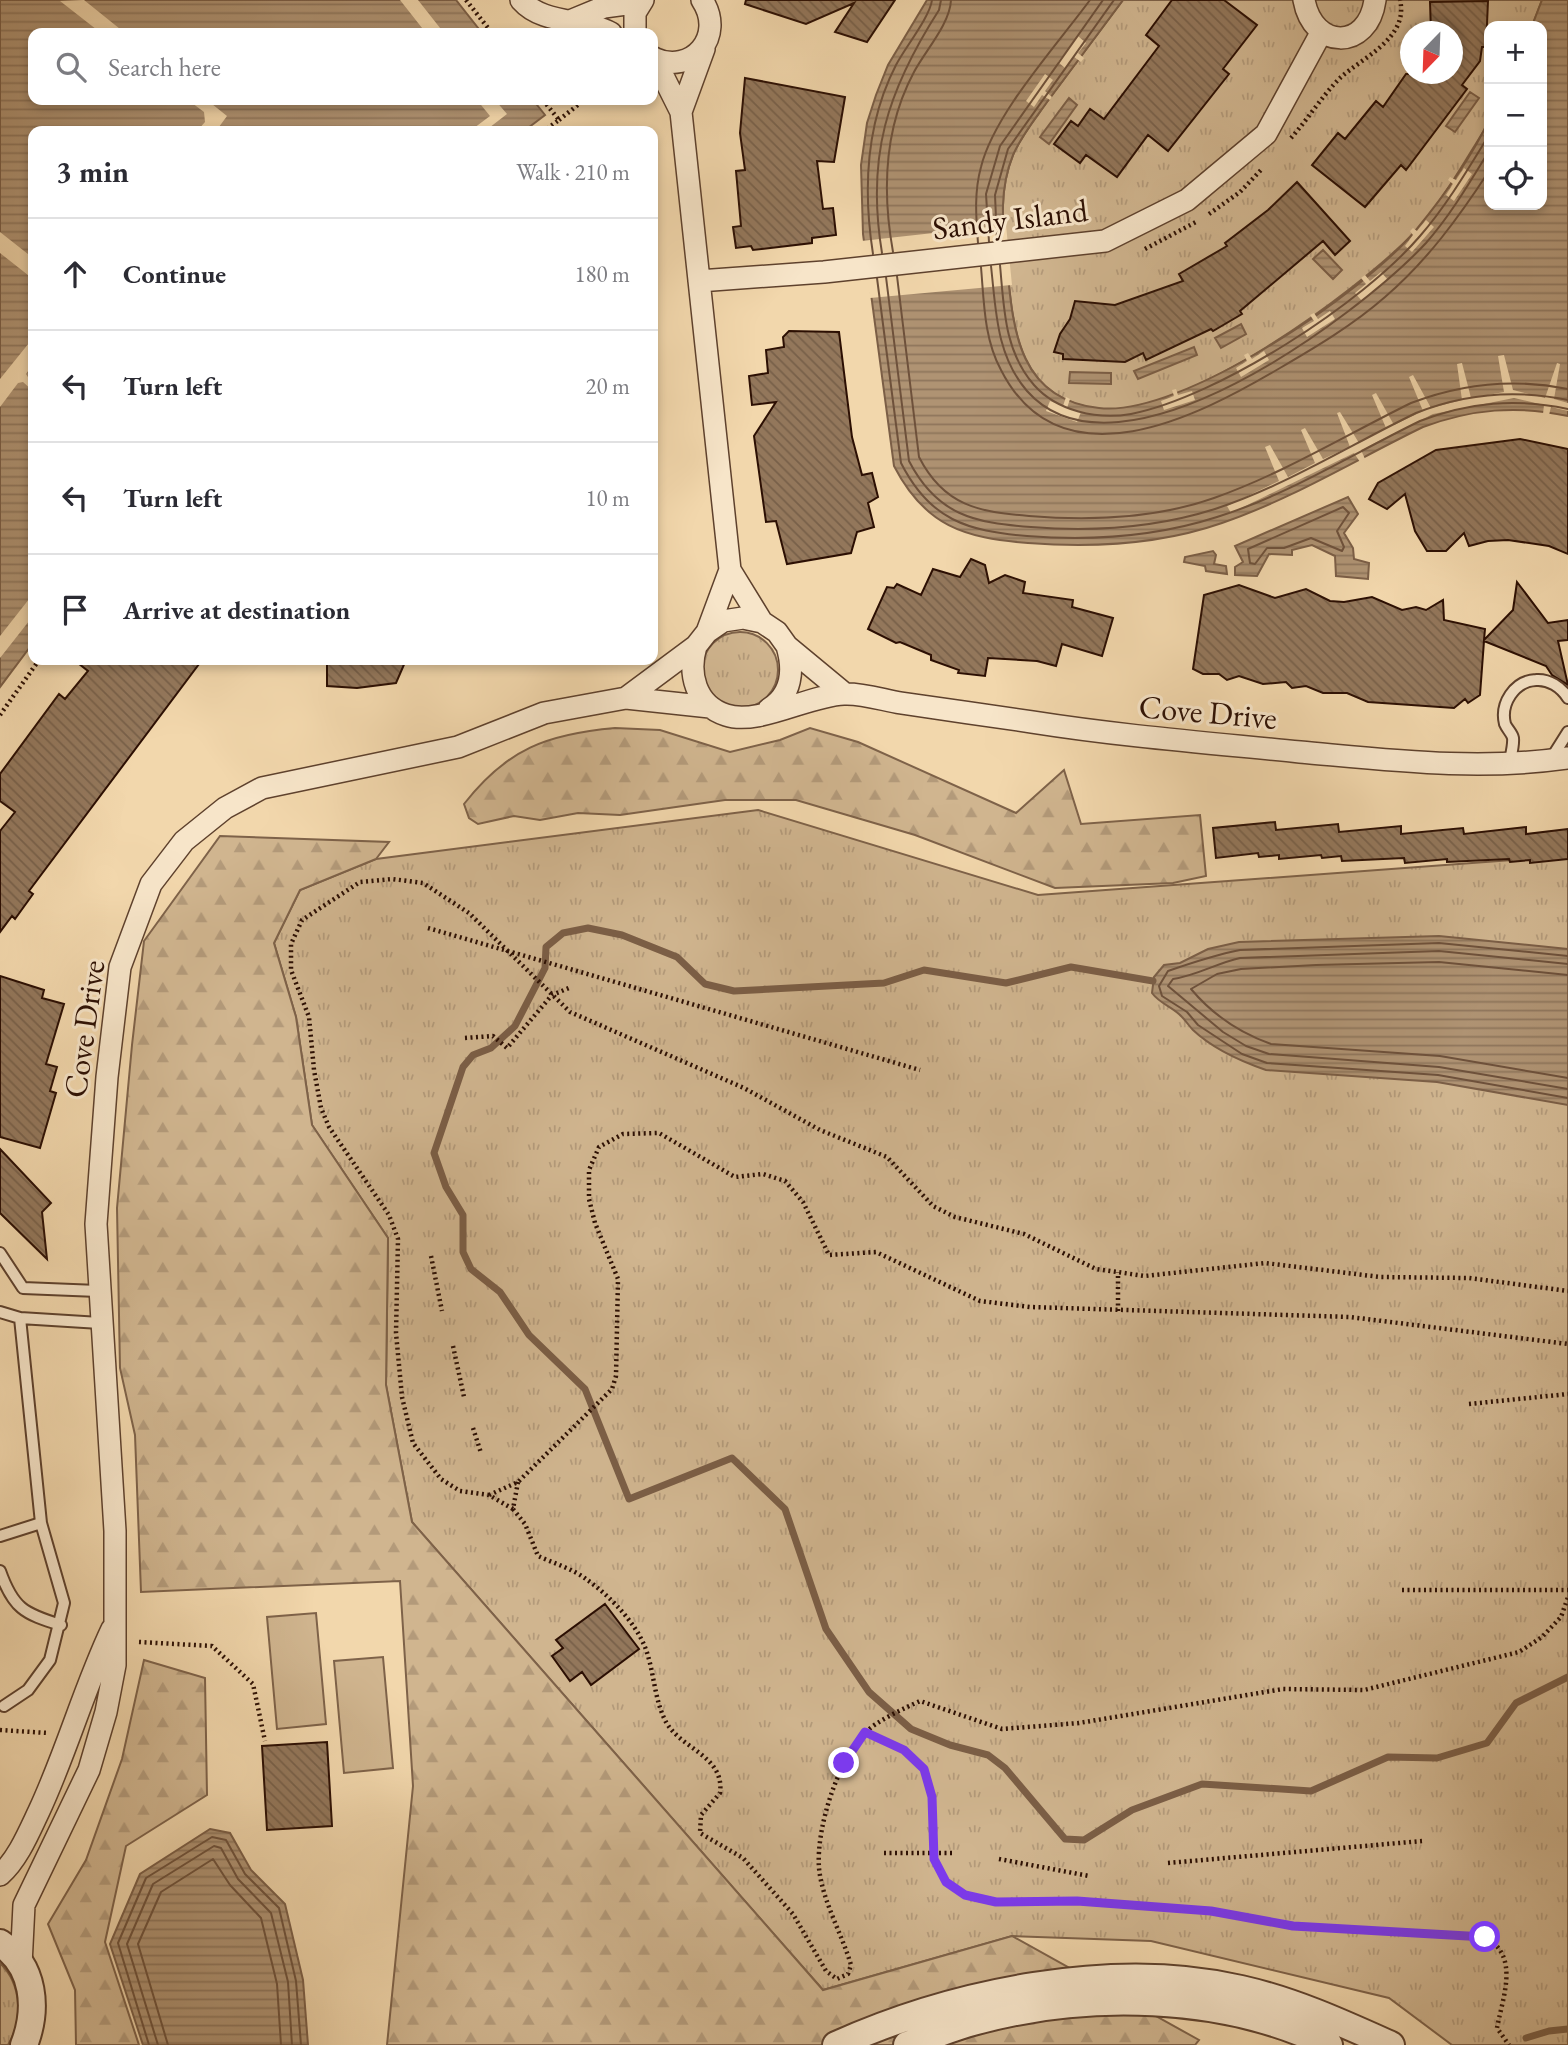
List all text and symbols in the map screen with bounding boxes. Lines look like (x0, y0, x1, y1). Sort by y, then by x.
north arrow (1400, 21, 1463, 84)
map controls (1484, 21, 1547, 210)
button: + (1484, 21, 1547, 84)
search box (28, 28, 658, 105)
icon: search (52, 48, 90, 86)
text: Search here (108, 50, 221, 84)
button: − (1484, 84, 1547, 147)
button: locate (1484, 147, 1547, 210)
text: 3 min (56, 152, 129, 191)
text: Walk · 210 m (516, 157, 630, 187)
street label: Sandy Island (930, 189, 1091, 249)
icon: ahead (56, 255, 94, 293)
text: Continue (123, 257, 226, 291)
text: 180 m (574, 259, 630, 289)
icon: left (56, 367, 94, 405)
text: Turn left (123, 369, 222, 403)
text: 20 m (585, 371, 630, 401)
icon: left (56, 479, 94, 517)
text: Turn left (123, 481, 222, 515)
text: 10 m (585, 483, 630, 513)
icon: arrive (56, 591, 94, 629)
text: Arrive at destination (123, 593, 350, 627)
street label: Cove Drive (1137, 685, 1279, 739)
street label: Cove Drive (54, 957, 114, 1101)
route end (828, 1747, 859, 1778)
route start (1469, 1921, 1500, 1952)

